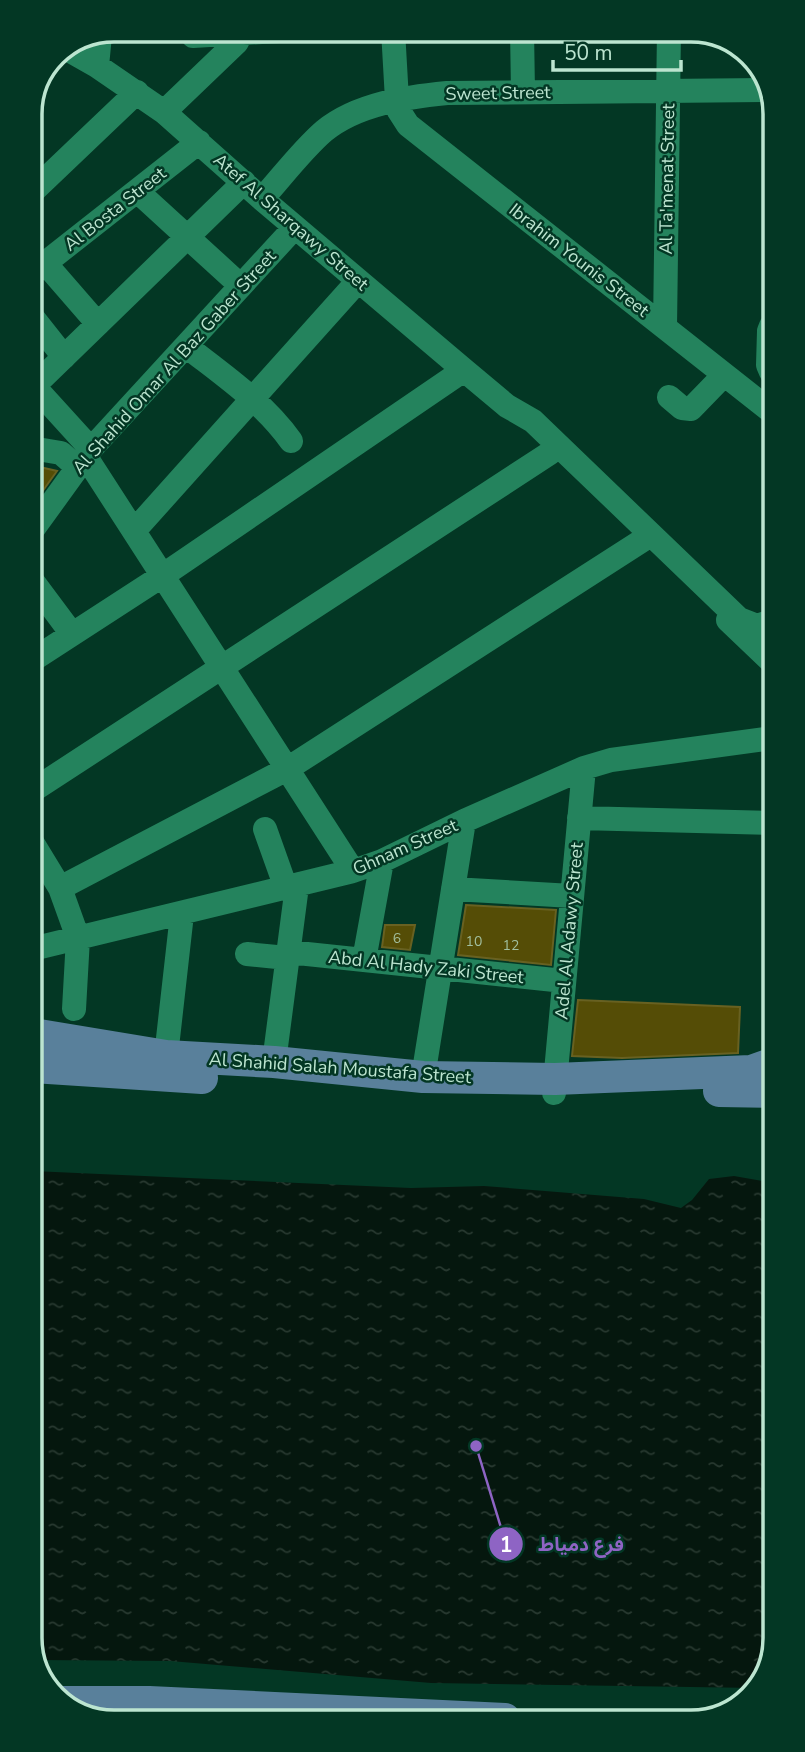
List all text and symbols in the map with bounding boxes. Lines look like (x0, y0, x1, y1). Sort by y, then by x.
scale bar (553, 28, 681, 72)
text: 50 m (564, 39, 613, 67)
street label: Sweet Street (445, 80, 551, 106)
street label: Al Ta'menat Street (654, 103, 680, 255)
street label: Atef Al Sharqawy Street (208, 148, 374, 296)
street label: Al Bosta Street (59, 161, 172, 256)
street label: Ibrahim Younis Street (504, 198, 655, 323)
street label: Al Shahid Omar Al Baz Gaber Street (67, 244, 282, 479)
street label: Ghnam Street (349, 813, 462, 881)
street label: Adel Al Adawy Street (549, 841, 589, 1020)
house number: 6 (393, 929, 401, 948)
house number: 10 (466, 932, 482, 951)
house number: 12 (503, 936, 519, 955)
street label: Abd Al Hady Zaki Street (327, 945, 526, 989)
street label: Al Shahid Salah Moustafa Street (208, 1047, 473, 1089)
callout: فرع دمياط (489, 1524, 637, 1564)
text: 1 (500, 1531, 512, 1559)
text: فرع دمياط (538, 1532, 624, 1558)

